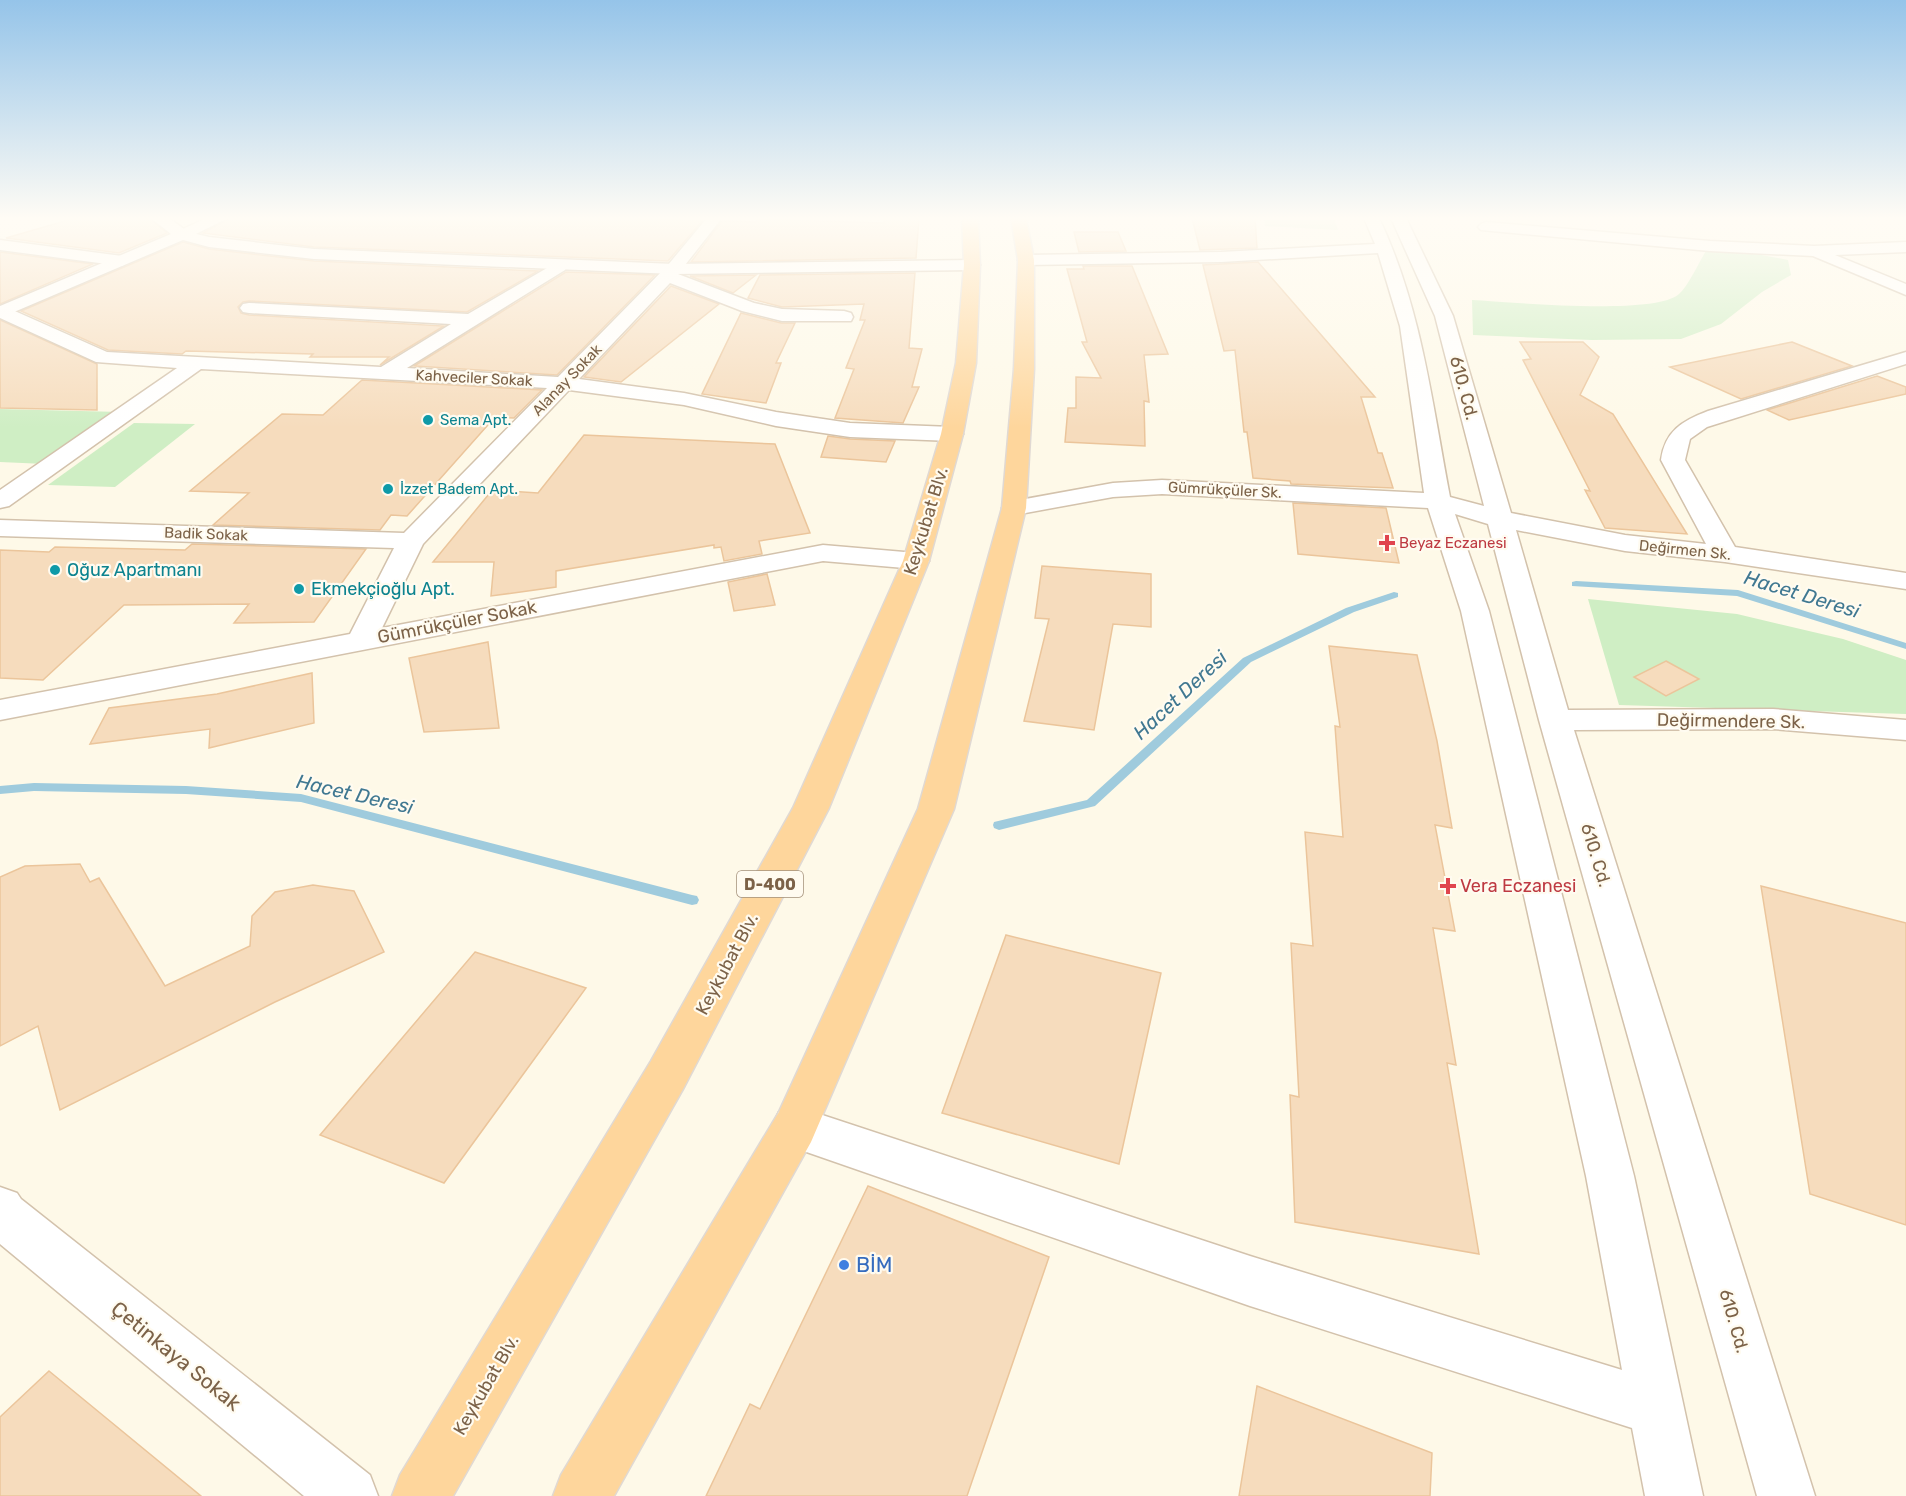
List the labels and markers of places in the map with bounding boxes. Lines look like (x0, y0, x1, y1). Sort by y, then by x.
place label: Sema Apt. (440, 411, 511, 429)
marker: Sema Apt. (421, 413, 435, 427)
place label: İzzet Badem Apt. (400, 480, 518, 498)
marker: İzzet Badem Apt. (381, 482, 395, 496)
place label: Beyaz Eczanesi (1399, 534, 1507, 552)
marker: Beyaz Eczanesi (1380, 536, 1394, 550)
place label: Oğuz Apartmanı (67, 559, 202, 581)
marker: Oğuz Apartmanı (48, 563, 62, 577)
place label: Ekmekçioğlu Apt. (311, 578, 455, 600)
marker: Ekmekçioğlu Apt. (292, 582, 306, 596)
place label: Vera Eczanesi (1460, 875, 1576, 897)
marker: Vera Eczanesi (1441, 879, 1455, 893)
place label: BİM (856, 1252, 892, 1277)
marker: BİM (837, 1258, 851, 1272)

